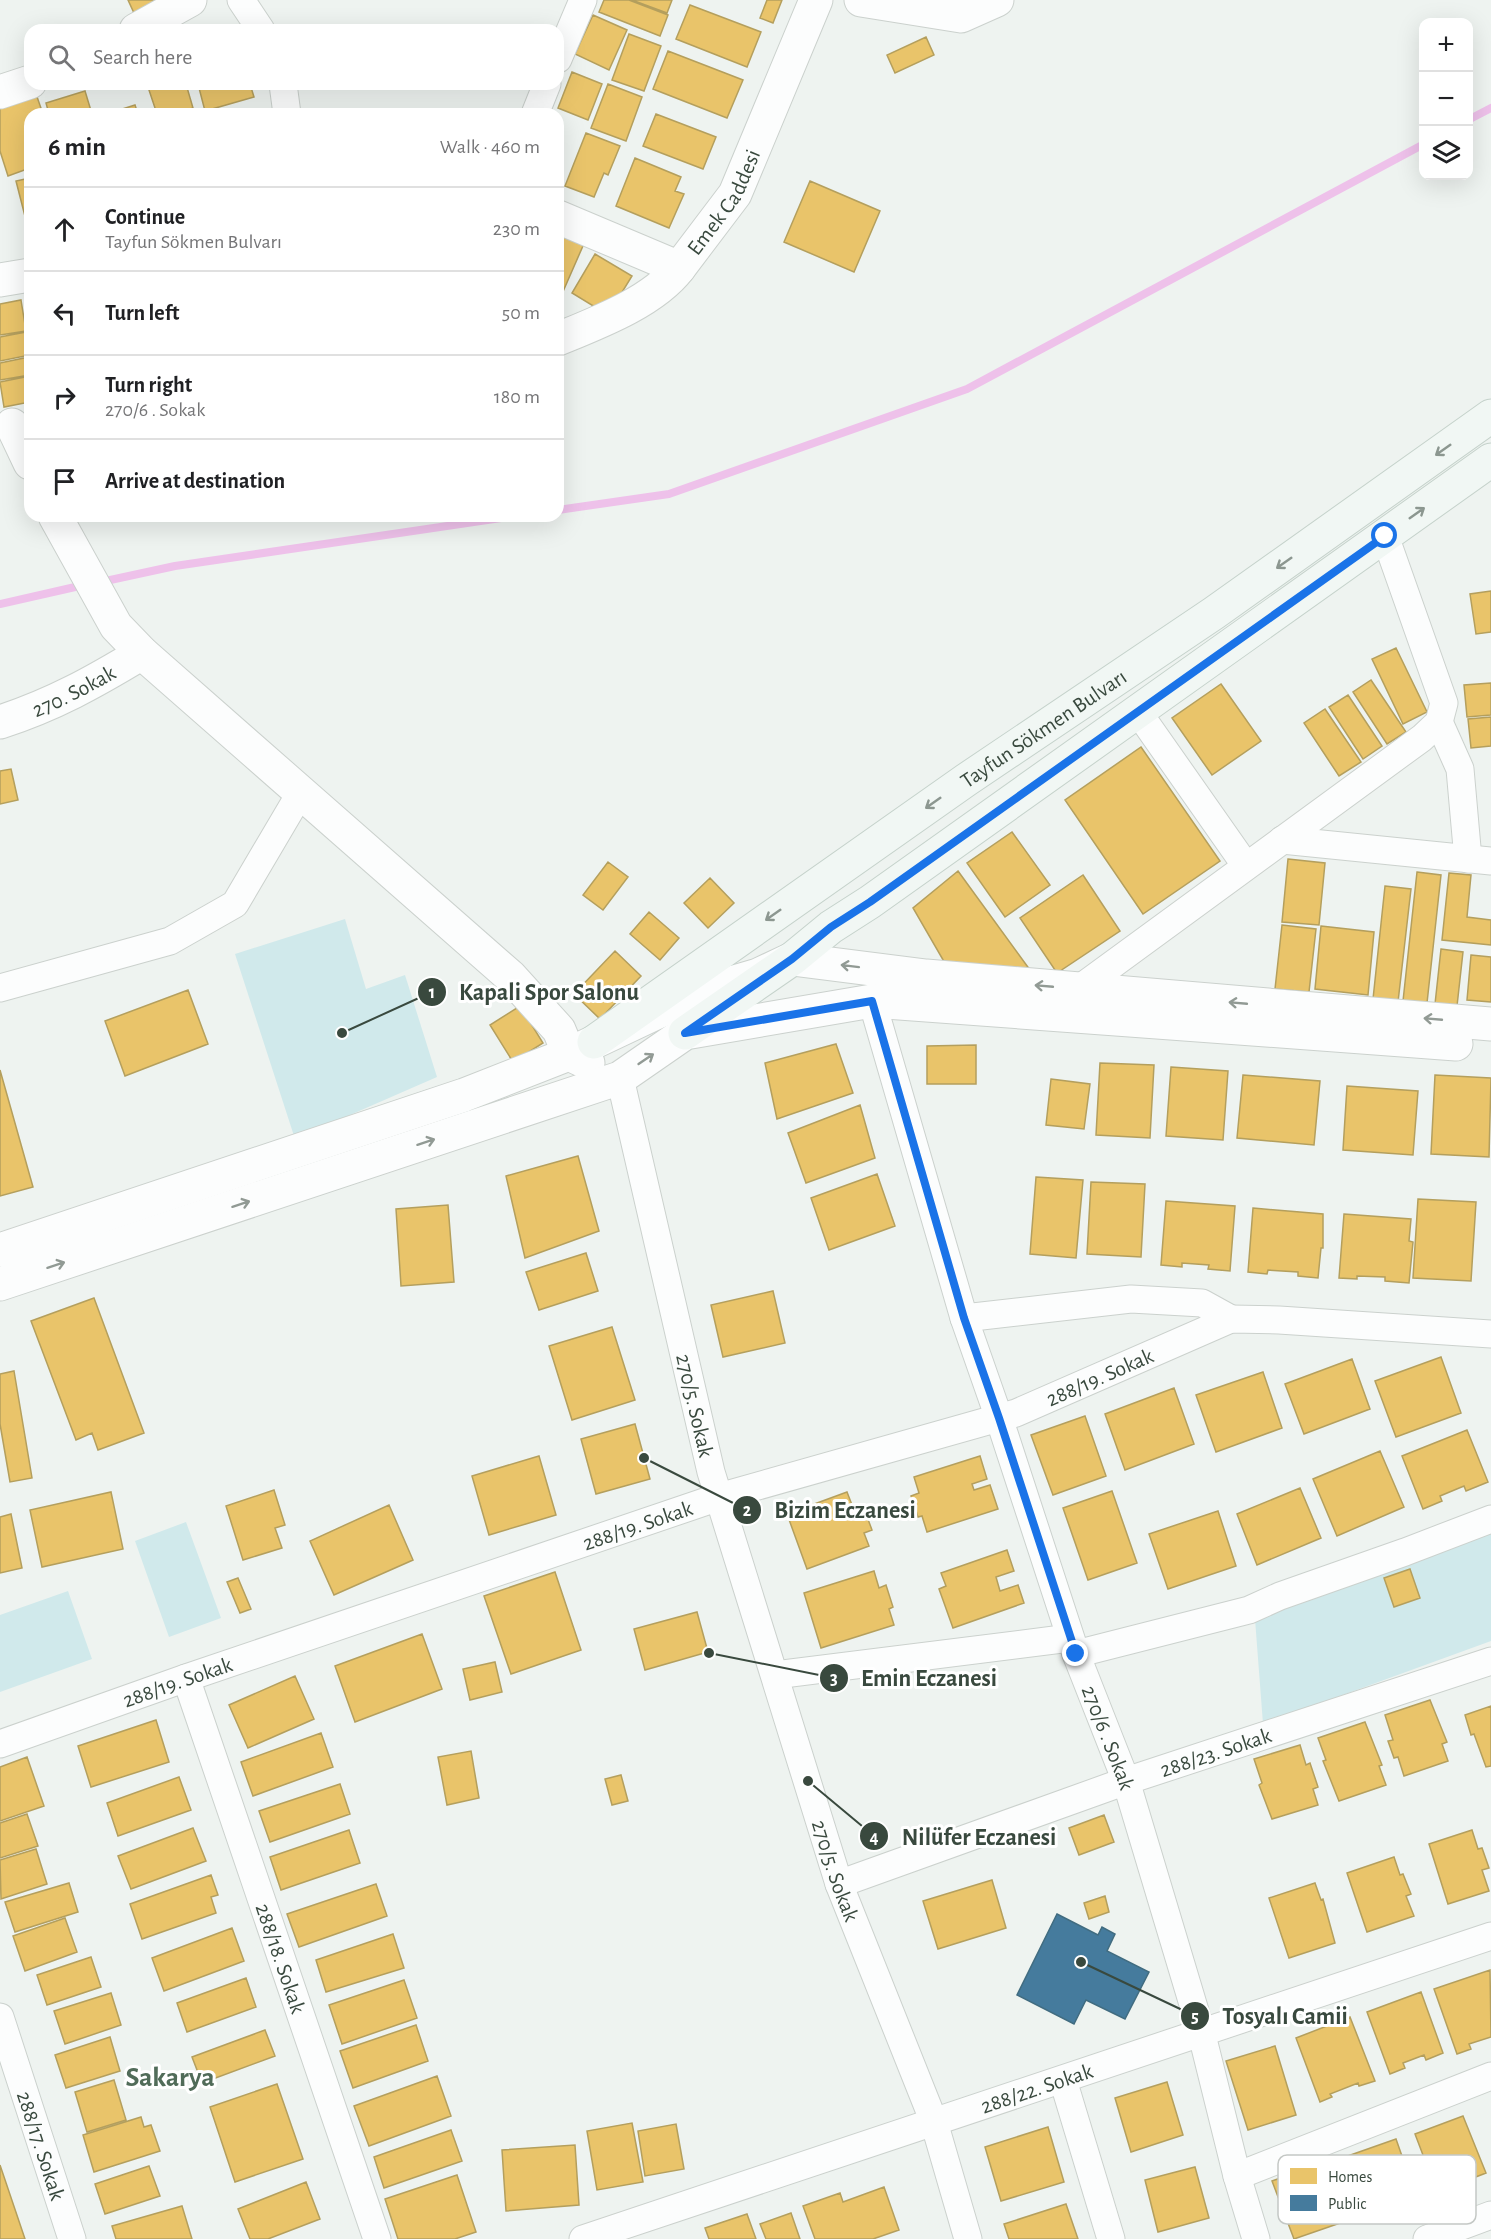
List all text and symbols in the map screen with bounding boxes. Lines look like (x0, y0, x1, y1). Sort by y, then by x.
map controls (1419, 18, 1473, 180)
button: + (1419, 18, 1473, 72)
search box (24, 24, 564, 90)
icon: search (45, 41, 78, 74)
text: Search here (93, 46, 192, 68)
button: − (1419, 72, 1473, 126)
button: layers (1419, 126, 1473, 180)
text: 6 min (48, 134, 106, 160)
text: Walk · 460 m (440, 137, 540, 157)
street label: Emek Caddesi (683, 146, 764, 259)
text: Continue (105, 206, 185, 228)
icon: ahead (48, 213, 81, 246)
text: 230 m (493, 219, 540, 239)
text: Tayfun Sökmen Bulvarı (105, 232, 282, 252)
icon: left (48, 297, 81, 330)
text: Turn left (105, 302, 179, 324)
text: 50 m (502, 303, 540, 323)
text: Turn right (105, 374, 192, 396)
icon: right (48, 381, 81, 414)
text: 180 m (494, 387, 540, 407)
text: 270/6 . Sokak (105, 400, 205, 420)
one-way arrow (1436, 444, 1452, 456)
icon: arrive (48, 465, 81, 498)
text: Arrive at destination (105, 470, 285, 492)
one-way arrow (1409, 507, 1425, 519)
route start (1371, 522, 1397, 548)
one-way arrow (1277, 557, 1293, 569)
street label: 270. Sokak (29, 661, 119, 721)
street label: Tayfun Sökmen Bulvarı (957, 665, 1131, 792)
one-way arrow (925, 797, 941, 809)
one-way arrow (766, 909, 782, 921)
one-way arrow (841, 961, 861, 972)
callout: Kapali Spor Salonu (417, 971, 651, 1013)
one-way arrow (1035, 980, 1055, 991)
text: Kapali Spor Salonu (459, 981, 639, 1005)
text: 1 (429, 984, 435, 1002)
one-way arrow (1229, 997, 1249, 1008)
one-way arrow (1423, 1013, 1443, 1024)
one-way arrow (638, 1053, 654, 1065)
one-way arrow (416, 1136, 435, 1147)
one-way arrow (231, 1197, 250, 1208)
one-way arrow (46, 1259, 65, 1270)
street label: 288/19. Sokak (1043, 1344, 1157, 1410)
street label: 270/5. Sokak (672, 1352, 717, 1460)
callout: Bizim Eczanesi (732, 1489, 928, 1531)
street label: 288/19. Sokak (580, 1497, 695, 1554)
text: Bizim Eczanesi (774, 1499, 916, 1523)
text: 2 (743, 1502, 752, 1520)
route end (1062, 1640, 1088, 1666)
street label: 288/19. Sokak (120, 1653, 235, 1712)
callout: Emin Eczanesi (819, 1657, 1009, 1699)
text: Emin Eczanesi (861, 1667, 997, 1691)
text: 3 (830, 1670, 838, 1688)
street label: 270/6 . Sokak (1077, 1682, 1138, 1793)
street label: 288/23. Sokak (1157, 1724, 1274, 1781)
callout: Nilüfer Eczanesi (859, 1815, 1068, 1857)
street label: 270/5. Sokak (808, 1817, 863, 1925)
text: Nilüfer Eczanesi (902, 1826, 1056, 1850)
text: 4 (869, 1829, 879, 1847)
street label: 288/18. Sokak (252, 1901, 309, 2016)
callout: Tosyalı Camii (1180, 1995, 1359, 2037)
text: Tosyalı Camii (1222, 2005, 1348, 2029)
text: 5 (1191, 2008, 1199, 2026)
street label: 288/22. Sokak (978, 2060, 1095, 2118)
district label: Sakarya (125, 2064, 215, 2092)
street label: 288/17. Sokak (13, 2088, 69, 2203)
legend (1278, 2155, 1476, 2224)
text: Homes (1328, 2169, 1372, 2185)
text: Public (1328, 2196, 1366, 2212)

